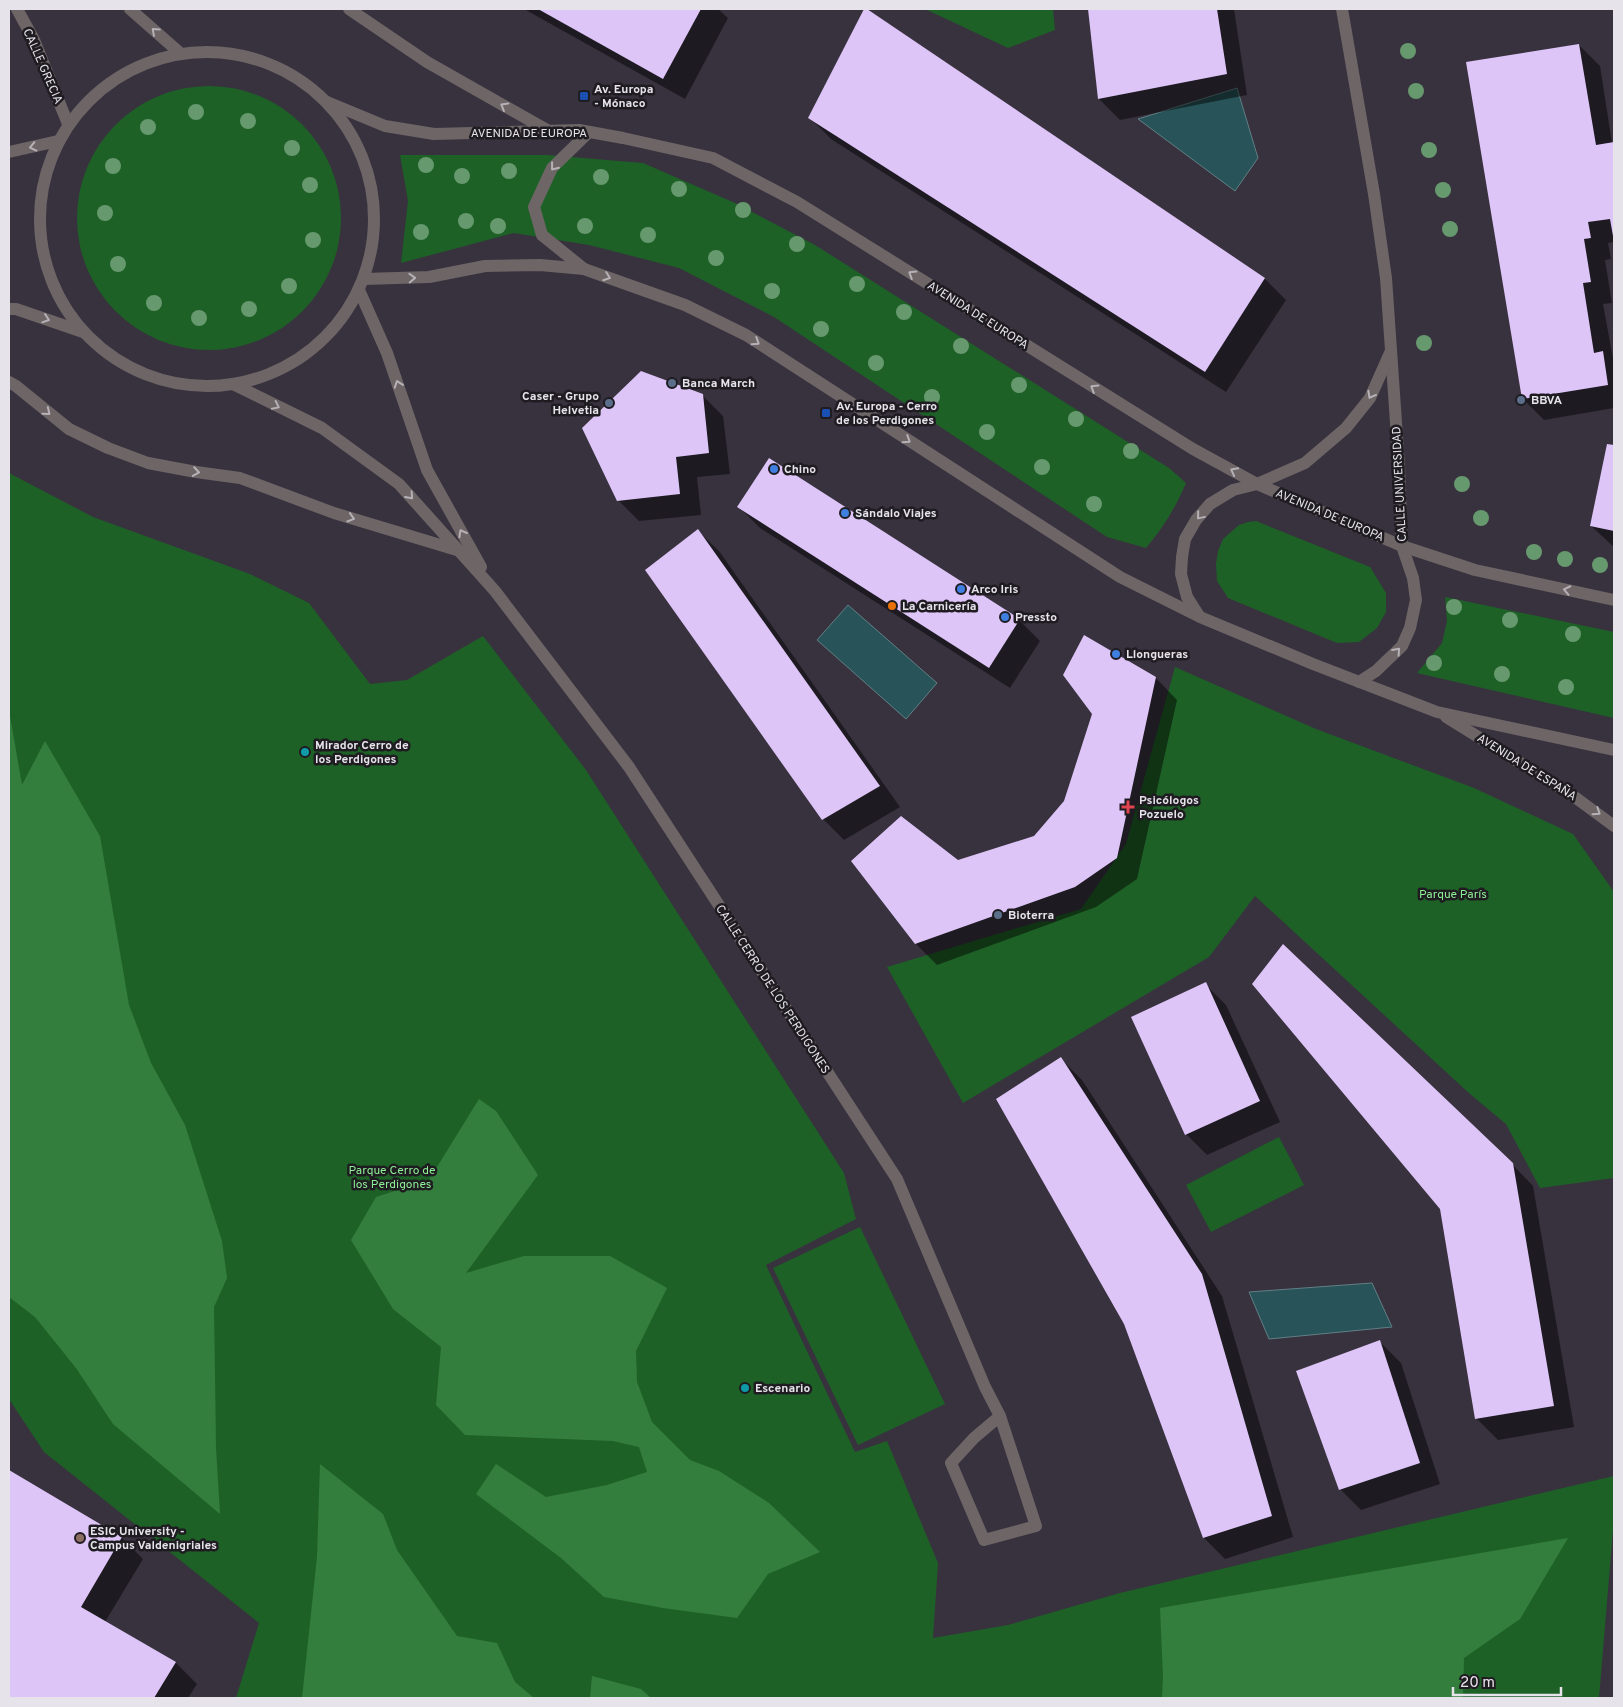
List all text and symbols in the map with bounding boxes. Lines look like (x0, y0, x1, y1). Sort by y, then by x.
street label: CALLE GRECIA (18, 26, 66, 107)
one-way arrow (151, 28, 160, 37)
place label: Av. Europa - Mónaco (594, 82, 654, 112)
marker: Av. Europa - Mónaco (578, 90, 590, 102)
one-way arrow (501, 103, 510, 113)
street label: AVENIDA DE EUROPA (471, 126, 587, 142)
one-way arrow (29, 141, 38, 152)
one-way arrow (551, 161, 560, 170)
one-way arrow (908, 270, 917, 280)
one-way arrow (602, 271, 611, 281)
one-way arrow (409, 273, 417, 283)
street label: AVENIDA DE EUROPA (924, 278, 1031, 353)
one-way arrow (41, 314, 50, 324)
one-way arrow (750, 336, 759, 345)
place label: Banca March (682, 376, 755, 392)
marker: Banca March (666, 377, 678, 389)
one-way arrow (394, 381, 404, 389)
one-way arrow (1091, 384, 1100, 394)
place label: Caser - Grupo Helvetia (522, 389, 599, 419)
one-way arrow (1367, 390, 1377, 399)
place label: BBVA (1531, 393, 1563, 409)
marker: BBVA (1515, 394, 1527, 406)
marker: Caser - Grupo Helvetia (603, 397, 615, 409)
place label: Av. Europa - Cerro de los Perdigones (836, 399, 937, 429)
one-way arrow (271, 400, 280, 410)
one-way arrow (42, 406, 51, 415)
marker: Av. Europa - Cerro de los Perdigones (820, 407, 832, 419)
street label: CALLE UNIVERSIDAD (1389, 426, 1411, 542)
one-way arrow (901, 434, 910, 443)
place label: Chino (784, 462, 816, 478)
marker: Chino (768, 463, 780, 475)
one-way arrow (191, 466, 200, 476)
one-way arrow (1230, 467, 1239, 477)
street label: AVENIDA DE EUROPA (1273, 486, 1386, 546)
one-way arrow (404, 491, 413, 500)
place label: Sándalo Viajes (855, 506, 937, 522)
marker: Sándalo Viajes (839, 507, 851, 519)
one-way arrow (1197, 510, 1206, 519)
one-way arrow (346, 512, 355, 522)
one-way arrow (458, 529, 468, 538)
place label: Arco Iris (971, 582, 1018, 598)
marker: Arco Iris (955, 583, 967, 595)
one-way arrow (1562, 585, 1571, 596)
place label: La Carnicería (902, 599, 977, 615)
marker: La Carnicería (886, 600, 898, 612)
place label: Pressto (1015, 610, 1057, 626)
marker: Pressto (999, 611, 1011, 623)
place label: Llongueras (1126, 647, 1188, 663)
marker: Llongueras (1110, 648, 1122, 660)
one-way arrow (1391, 648, 1400, 657)
street label: AVENIDA DE ESPAÑA (1474, 731, 1579, 805)
place label: Mirador Cerro de los Perdigones (315, 738, 409, 768)
marker: Mirador Cerro de los Perdigones (299, 746, 311, 758)
place label: Psicólogos Pozuelo (1139, 793, 1199, 823)
marker: Psicólogos Pozuelo (1121, 800, 1135, 814)
one-way arrow (1591, 806, 1601, 815)
park label: Parque París (1419, 887, 1487, 903)
street label: CALLE CERRO DE LOS PERDIGONES (711, 902, 833, 1077)
place label: Bioterra (1008, 908, 1054, 924)
marker: Bioterra (992, 909, 1004, 921)
park label: Parque Cerro de los Perdigones (349, 1163, 435, 1193)
place label: Escenario (755, 1381, 810, 1397)
marker: Escenario (739, 1382, 751, 1394)
place label: ESIC University - Campus Valdenigriales (90, 1524, 217, 1554)
marker: ESIC University - Campus Valdenigriales (74, 1532, 86, 1544)
scale bar (1453, 1664, 1560, 1696)
text: 20 m (1460, 1674, 1495, 1693)

